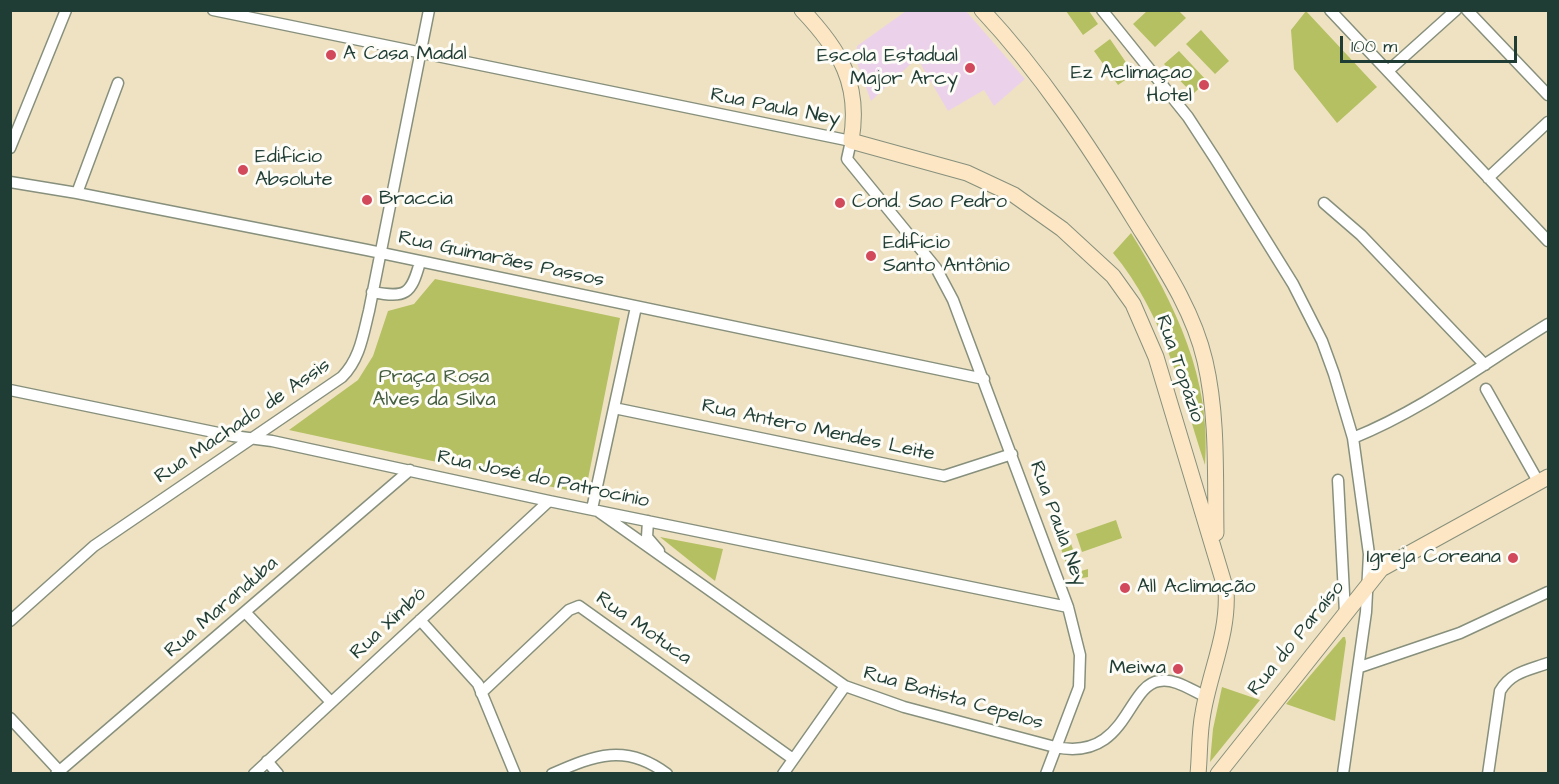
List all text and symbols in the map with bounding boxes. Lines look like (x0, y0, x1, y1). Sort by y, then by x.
scale bar (1343, 24, 1520, 62)
text: 100 m (1351, 34, 1397, 59)
place label: A Casa Madal (343, 43, 467, 67)
place label: Escola Estadual Major Arcy (817, 45, 958, 92)
marker: A Casa Madal (324, 48, 338, 62)
marker: Escola Estadual Major Arcy (963, 61, 977, 75)
place label: Ez Aclimaçao Hotel (1071, 62, 1192, 109)
marker: Ez Aclimaçao Hotel (1197, 78, 1211, 92)
street label: Rua Paula Ney (708, 84, 842, 132)
place label: Edifício Absolute (255, 146, 333, 193)
marker: Edifício Absolute (236, 163, 250, 177)
place label: Braccia (379, 188, 453, 212)
place label: Cond. Sao Pedro (852, 191, 1007, 215)
marker: Braccia (360, 193, 374, 207)
marker: Cond. Sao Pedro (833, 196, 847, 210)
street label: Rua Guimarães Passos (396, 226, 606, 294)
place label: Edifício Santo Antônio (883, 232, 1010, 279)
marker: Edifício Santo Antônio (864, 249, 878, 263)
street label: Rua Topázio (1149, 312, 1209, 426)
street label: Rua Machado de Assis (151, 354, 335, 490)
park label: Praça Rosa Alves da Silva (372, 366, 496, 413)
street label: Rua Antero Mendes Leite (699, 395, 937, 467)
street label: Rua José do Patrocínio (435, 446, 651, 514)
street label: Rua Paula Ney (1023, 458, 1091, 590)
place label: Igreja Coreana (1366, 546, 1501, 570)
marker: Igreja Coreana (1506, 551, 1520, 565)
street label: Rua Maranduba (160, 552, 284, 664)
place label: All Aclimação (1137, 576, 1256, 600)
street label: Rua do Paraíso (1243, 577, 1351, 701)
marker: All Aclimação (1118, 581, 1132, 595)
street label: Rua Ximbó (346, 583, 432, 665)
street label: Rua Motuca (590, 587, 696, 671)
place label: Meiwa (1109, 657, 1166, 681)
street label: Rua Batista Cepelos (860, 662, 1046, 736)
marker: Meiwa (1171, 662, 1185, 676)

